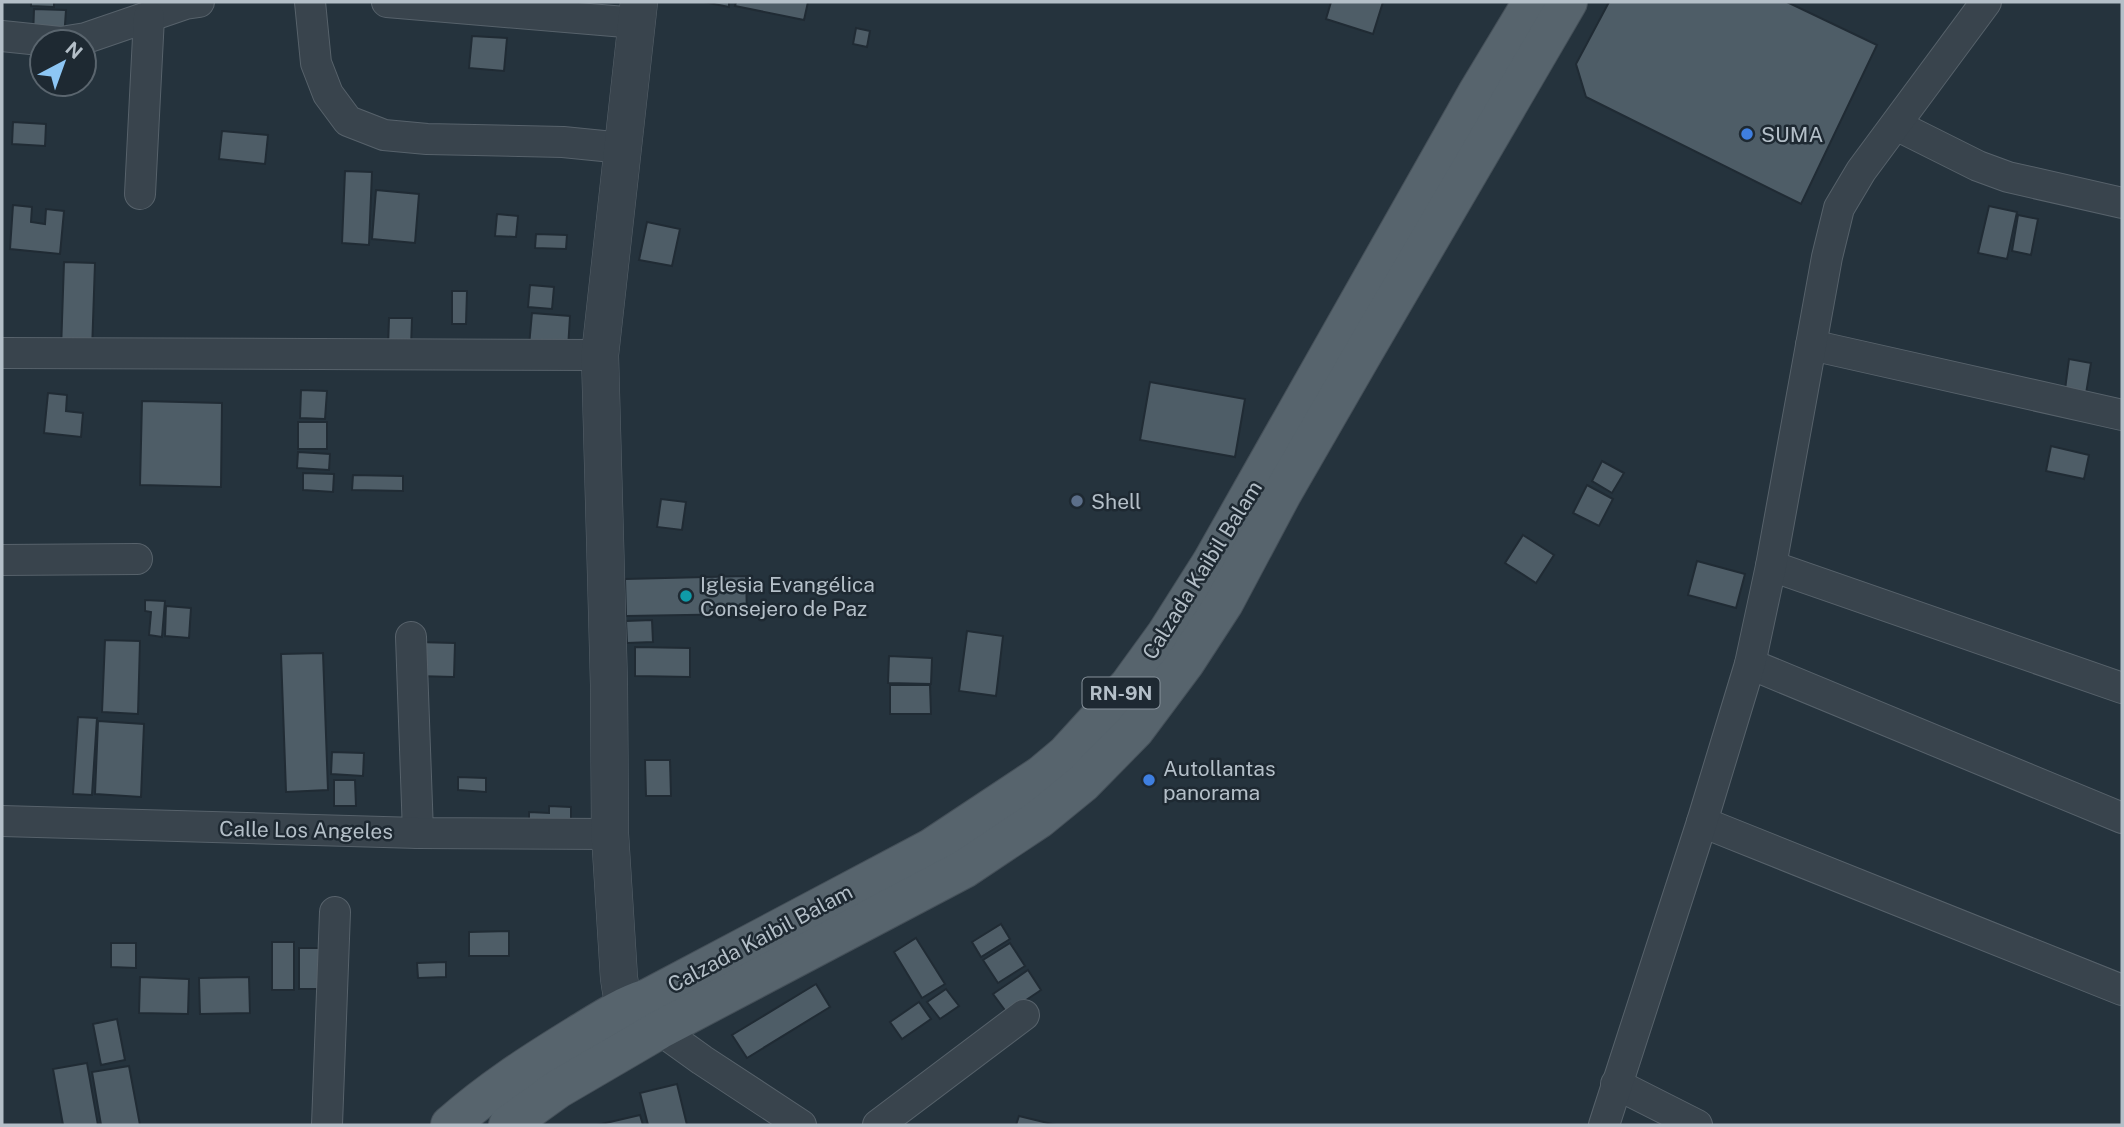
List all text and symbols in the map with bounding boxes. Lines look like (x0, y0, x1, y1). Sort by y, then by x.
north arrow (28, 28, 98, 98)
text: N (61, 37, 87, 63)
place label: SUMA (1761, 122, 1823, 147)
marker: SUMA (1739, 126, 1755, 142)
street label: Calzada Kaibil Balam (1137, 476, 1267, 664)
place label: Shell (1091, 489, 1141, 514)
marker: Shell (1069, 493, 1085, 509)
place label: Iglesia Evangélica Consejero de Paz (700, 572, 875, 621)
marker: Iglesia Evangélica Consejero de Paz (678, 588, 694, 604)
road number: RN-9N (1082, 678, 1160, 708)
place label: Autollantas panorama (1163, 756, 1276, 805)
marker: Autollantas panorama (1141, 772, 1157, 788)
street label: Calle Los Angeles (219, 816, 393, 844)
street label: Calzada Kaibil Balam (663, 879, 857, 997)

